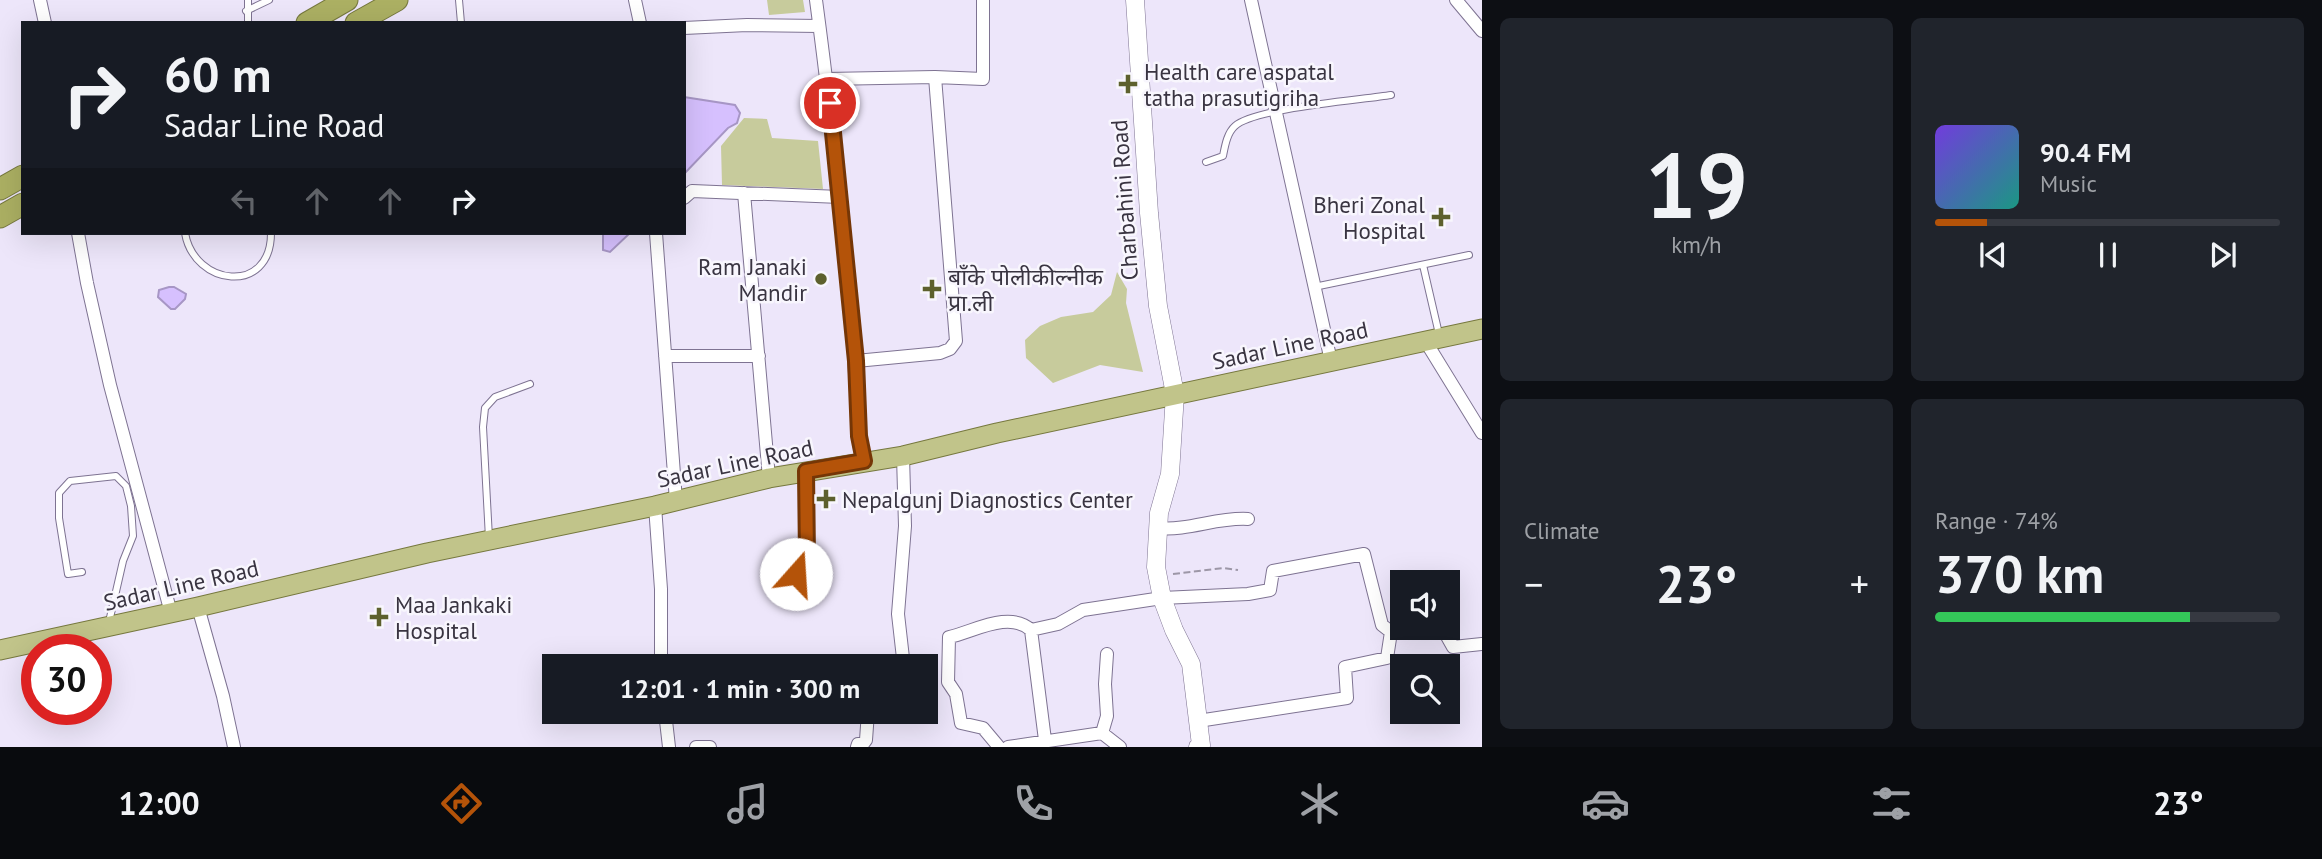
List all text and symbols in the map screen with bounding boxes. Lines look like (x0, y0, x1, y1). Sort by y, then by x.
text: 60 m (164, 42, 271, 106)
icon: right (49, 49, 140, 140)
place label: Health care aspatal tatha prasutigriha (1144, 57, 1334, 112)
pin (800, 73, 860, 133)
marker: Health care aspatal tatha prasutigriha (1118, 74, 1138, 94)
icon: arrive (811, 84, 849, 122)
text: Sadar Line Road (164, 104, 385, 146)
street label: Charbahini Road (1104, 119, 1144, 281)
text: 19 (1645, 125, 1748, 243)
text: 90.4 FM (2040, 136, 2131, 169)
text: Music (2040, 169, 2097, 198)
icon: left (225, 182, 263, 220)
icon: ahead (298, 182, 336, 220)
icon: ahead (371, 182, 409, 220)
icon: right (444, 182, 482, 220)
place label: Bheri Zonal Hospital (1313, 190, 1425, 245)
marker: Bheri Zonal Hospital (1431, 207, 1451, 227)
text: km/h (1671, 230, 1722, 259)
icon: previous (1974, 236, 2012, 274)
icon: pause (2089, 236, 2127, 274)
icon: next (2204, 236, 2242, 274)
place label: Ram Janaki Mandir (698, 252, 807, 307)
place label: बाँके पोलीकील्नीक प्रा.ली (948, 262, 1104, 317)
marker: Ram Janaki Mandir (813, 271, 829, 287)
marker: बाँके पोलीकील्नीक प्रा.ली (922, 279, 942, 299)
street label: Sadar Line Road (1209, 314, 1371, 376)
street label: Sadar Line Road (654, 432, 816, 494)
place label: Nepalgunj Diagnostics Center (842, 485, 1133, 514)
marker: Nepalgunj Diagnostics Center (816, 489, 836, 509)
text: Range · 74% (1935, 506, 2058, 535)
text: Climate (1524, 516, 1599, 545)
position arrow (759, 537, 833, 611)
text: 370 km (1935, 540, 2104, 607)
text: 23° (1656, 550, 1737, 617)
street label: Sadar Line Road (101, 553, 261, 617)
text: − (1524, 559, 1543, 608)
text: + (1850, 559, 1869, 608)
map controls (1390, 570, 1460, 724)
button: sound (1390, 570, 1460, 640)
place label: Maa Jankaki Hospital (395, 590, 512, 645)
marker: Maa Jankaki Hospital (369, 607, 389, 627)
speed limit sign: 30 (21, 634, 112, 725)
button: search (1390, 654, 1460, 724)
text: 12:01 · 1 min · 300 m (620, 672, 860, 705)
icon: directions (437, 779, 486, 828)
icon: music (723, 779, 772, 828)
icon: phone (1009, 779, 1058, 828)
icon: climate (1295, 779, 1344, 828)
icon: car (1581, 779, 1630, 828)
icon: filters (1867, 779, 1916, 828)
text: 12:00 (119, 782, 200, 824)
text: 23° (2153, 782, 2203, 824)

